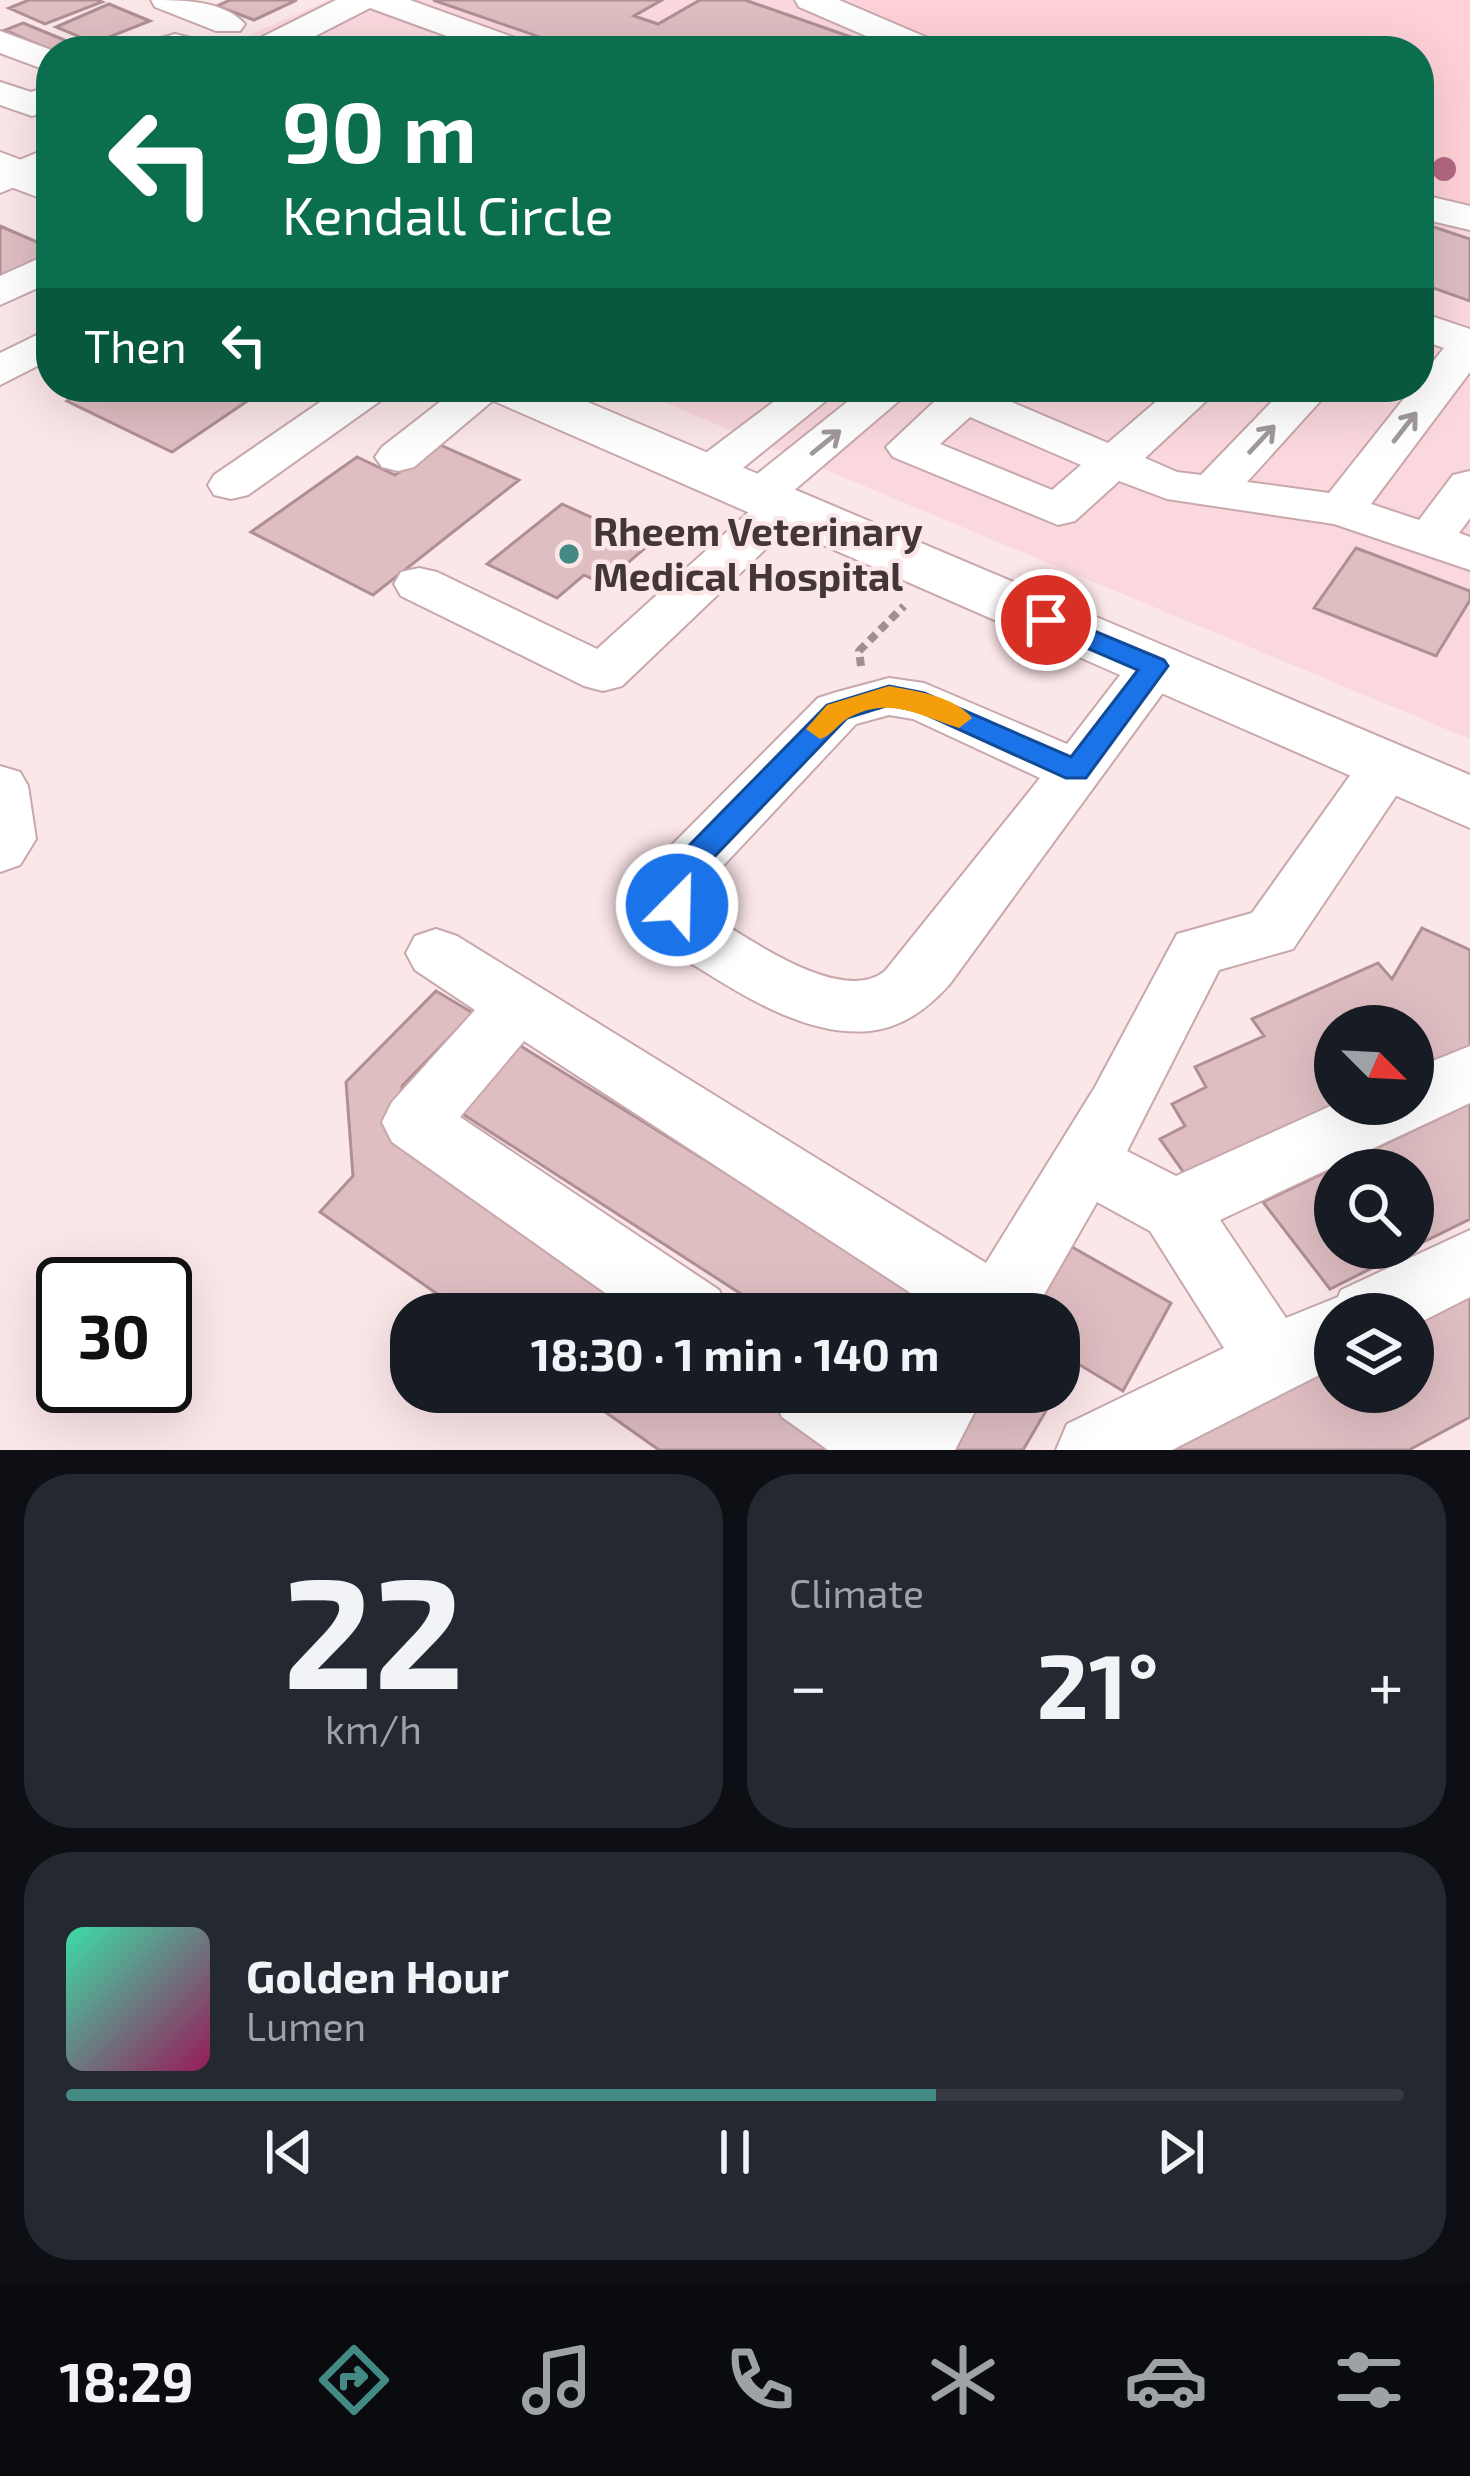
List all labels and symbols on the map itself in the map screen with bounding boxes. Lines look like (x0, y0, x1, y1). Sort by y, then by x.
one-way arrow (1391, 411, 1418, 443)
one-way arrow (1247, 425, 1275, 455)
one-way arrow (810, 428, 841, 456)
place label: Rheem Veterinary Medical Hospital (593, 507, 923, 599)
marker: Rheem Veterinary Medical Hospital (556, 541, 582, 567)
pin (995, 569, 1097, 671)
position arrow (614, 842, 740, 968)
north arrow (1314, 1005, 1434, 1125)
speed limit sign: 30 (36, 1257, 192, 1413)

